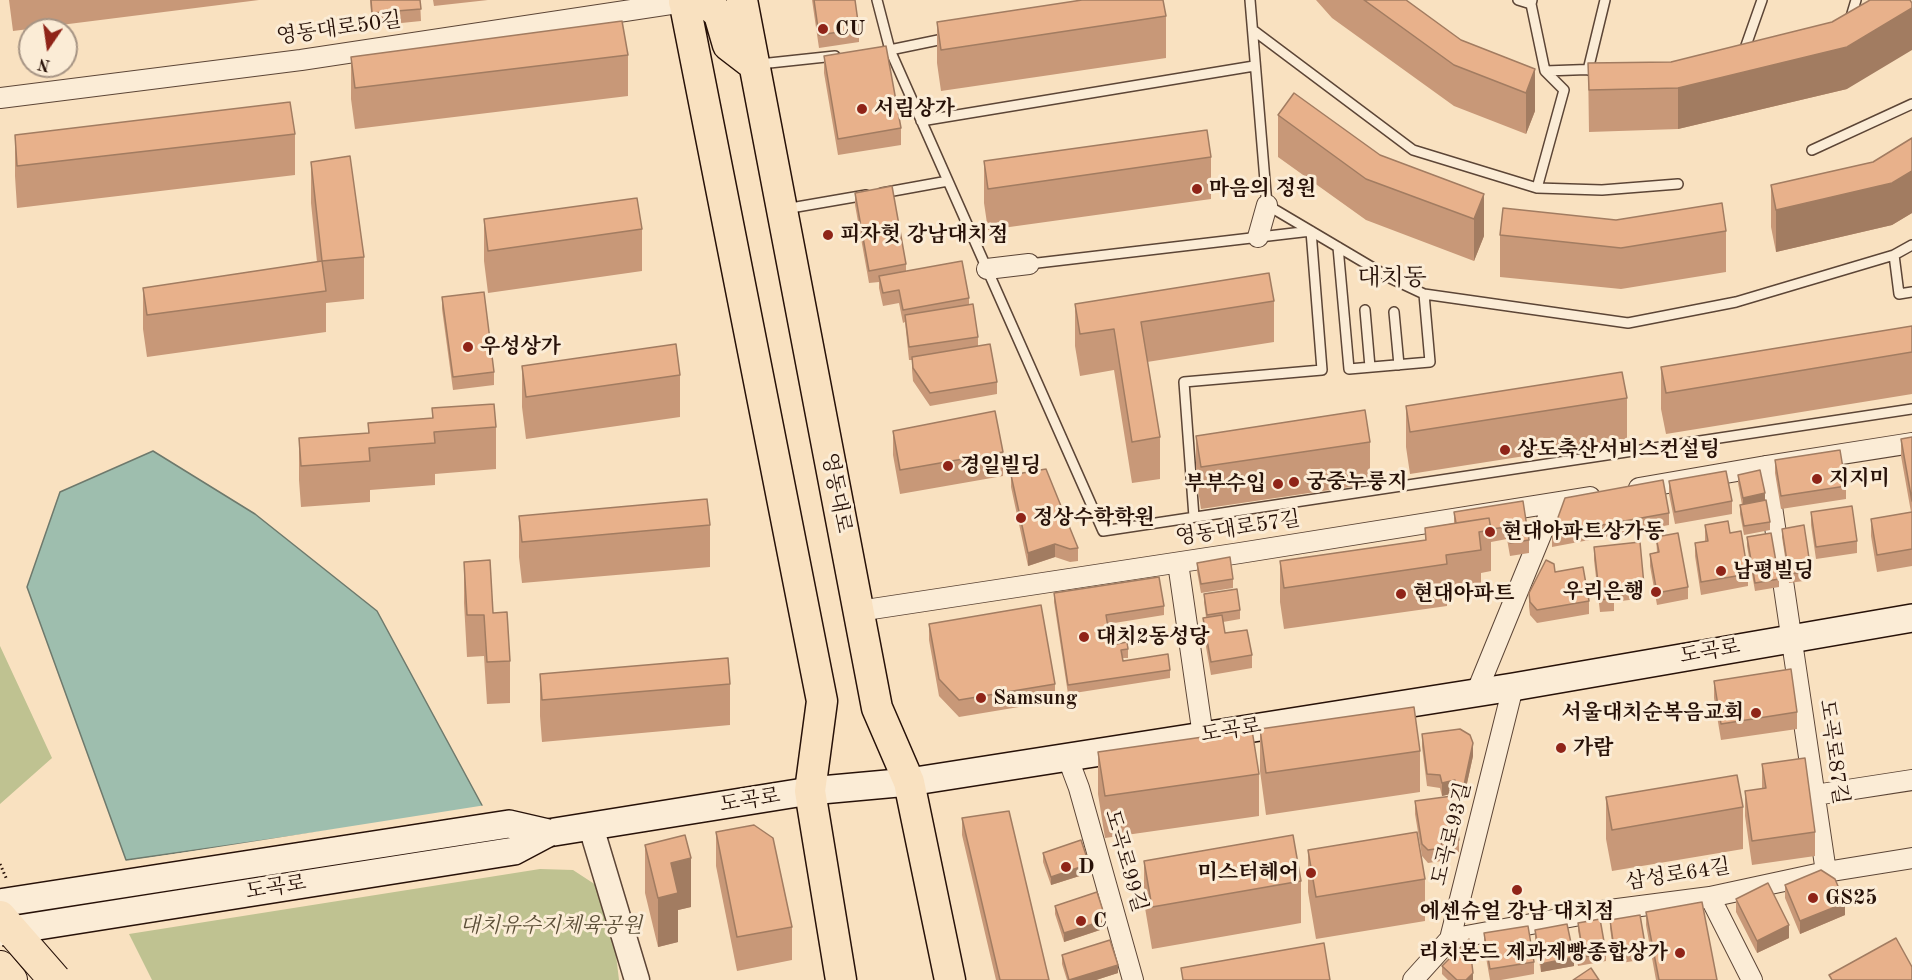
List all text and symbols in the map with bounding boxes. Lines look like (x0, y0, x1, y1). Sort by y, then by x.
street label: 영동대로50길 (275, 8, 403, 50)
place label: CU (835, 16, 866, 42)
north arrow (18, 18, 78, 78)
marker: CU (816, 22, 830, 36)
text: N (37, 54, 52, 73)
place label: 서림상가 (874, 96, 955, 122)
marker: 서림상가 (855, 102, 869, 116)
place label: 마음의 정원 (1209, 176, 1316, 202)
marker: 마음의 정원 (1190, 182, 1204, 196)
place label: 피자헛 강남대치점 (840, 222, 1008, 248)
marker: 피자헛 강남대치점 (821, 228, 835, 242)
district label: 대치동 (1357, 265, 1427, 293)
place label: 우성상가 (480, 334, 561, 360)
marker: 우성상가 (461, 340, 475, 354)
place label: 상도축산서비스컨설팅 (1517, 437, 1720, 463)
marker: 상도축산서비스컨설팅 (1498, 443, 1512, 457)
street label: 영동대로 (816, 451, 856, 535)
place label: 경일빌딩 (960, 453, 1041, 479)
marker: 경일빌딩 (941, 459, 955, 473)
place label: 지지미 (1829, 466, 1890, 492)
place label: 궁중누룽지 (1306, 469, 1407, 495)
place label: 부부수입 (1185, 471, 1266, 497)
marker: 지지미 (1810, 472, 1824, 486)
marker: 궁중누룽지 (1287, 475, 1301, 489)
marker: 부부수입 (1271, 477, 1285, 491)
place label: 정상수학학원 (1033, 505, 1155, 531)
street label: 영동대로57길 (1174, 507, 1302, 551)
marker: 정상수학학원 (1014, 511, 1028, 525)
place label: 현대아파트상가동 (1502, 519, 1664, 545)
marker: 현대아파트상가동 (1483, 525, 1497, 539)
place label: 남평빌딩 (1733, 558, 1814, 584)
marker: 남평빌딩 (1714, 564, 1728, 578)
place label: 우리은행 (1563, 579, 1644, 605)
place label: 현대아파트 (1413, 581, 1514, 607)
marker: 우리은행 (1649, 585, 1663, 599)
marker: 현대아파트 (1394, 587, 1408, 601)
place label: 대치2동성당 (1096, 624, 1210, 650)
marker: 대치2동성당 (1077, 630, 1091, 644)
street label: 도곡로 (1678, 634, 1742, 670)
place label: Samsung (993, 685, 1077, 711)
marker: Samsung (974, 691, 988, 705)
street label: 도곡로87길 (1813, 698, 1853, 806)
place label: 서울대치순복음교회 (1561, 700, 1744, 726)
marker: 서울대치순복음교회 (1749, 706, 1763, 720)
street label: 도곡로 (1199, 714, 1263, 748)
place label: 가람 (1573, 735, 1614, 761)
marker: 가람 (1554, 741, 1568, 755)
street label: 도곡로93길 (1427, 780, 1477, 888)
street label: 도곡로 (718, 784, 782, 818)
street label: 도곡로99길 (1098, 807, 1152, 915)
place label: D (1078, 854, 1095, 880)
street label: 삼성로64길 (1624, 854, 1732, 896)
marker: D (1059, 860, 1073, 874)
place label: 미스터헤어 (1198, 860, 1299, 886)
marker: 미스터헤어 (1304, 866, 1318, 880)
street label: 도곡로 (244, 871, 308, 905)
marker: 에센슈얼 강남 대치점 (1510, 883, 1524, 897)
place label: GS25 (1825, 885, 1877, 911)
marker: GS25 (1806, 891, 1820, 905)
place label: 에센슈얼 강남 대치점 (1420, 899, 1614, 925)
place label: C (1093, 908, 1107, 934)
park label: 대치유수지체육공원 (460, 913, 642, 939)
marker: C (1074, 914, 1088, 928)
place label: 리치몬드 제과제빵종합상가 (1419, 940, 1668, 966)
marker: 리치몬드 제과제빵종합상가 (1673, 946, 1687, 960)

